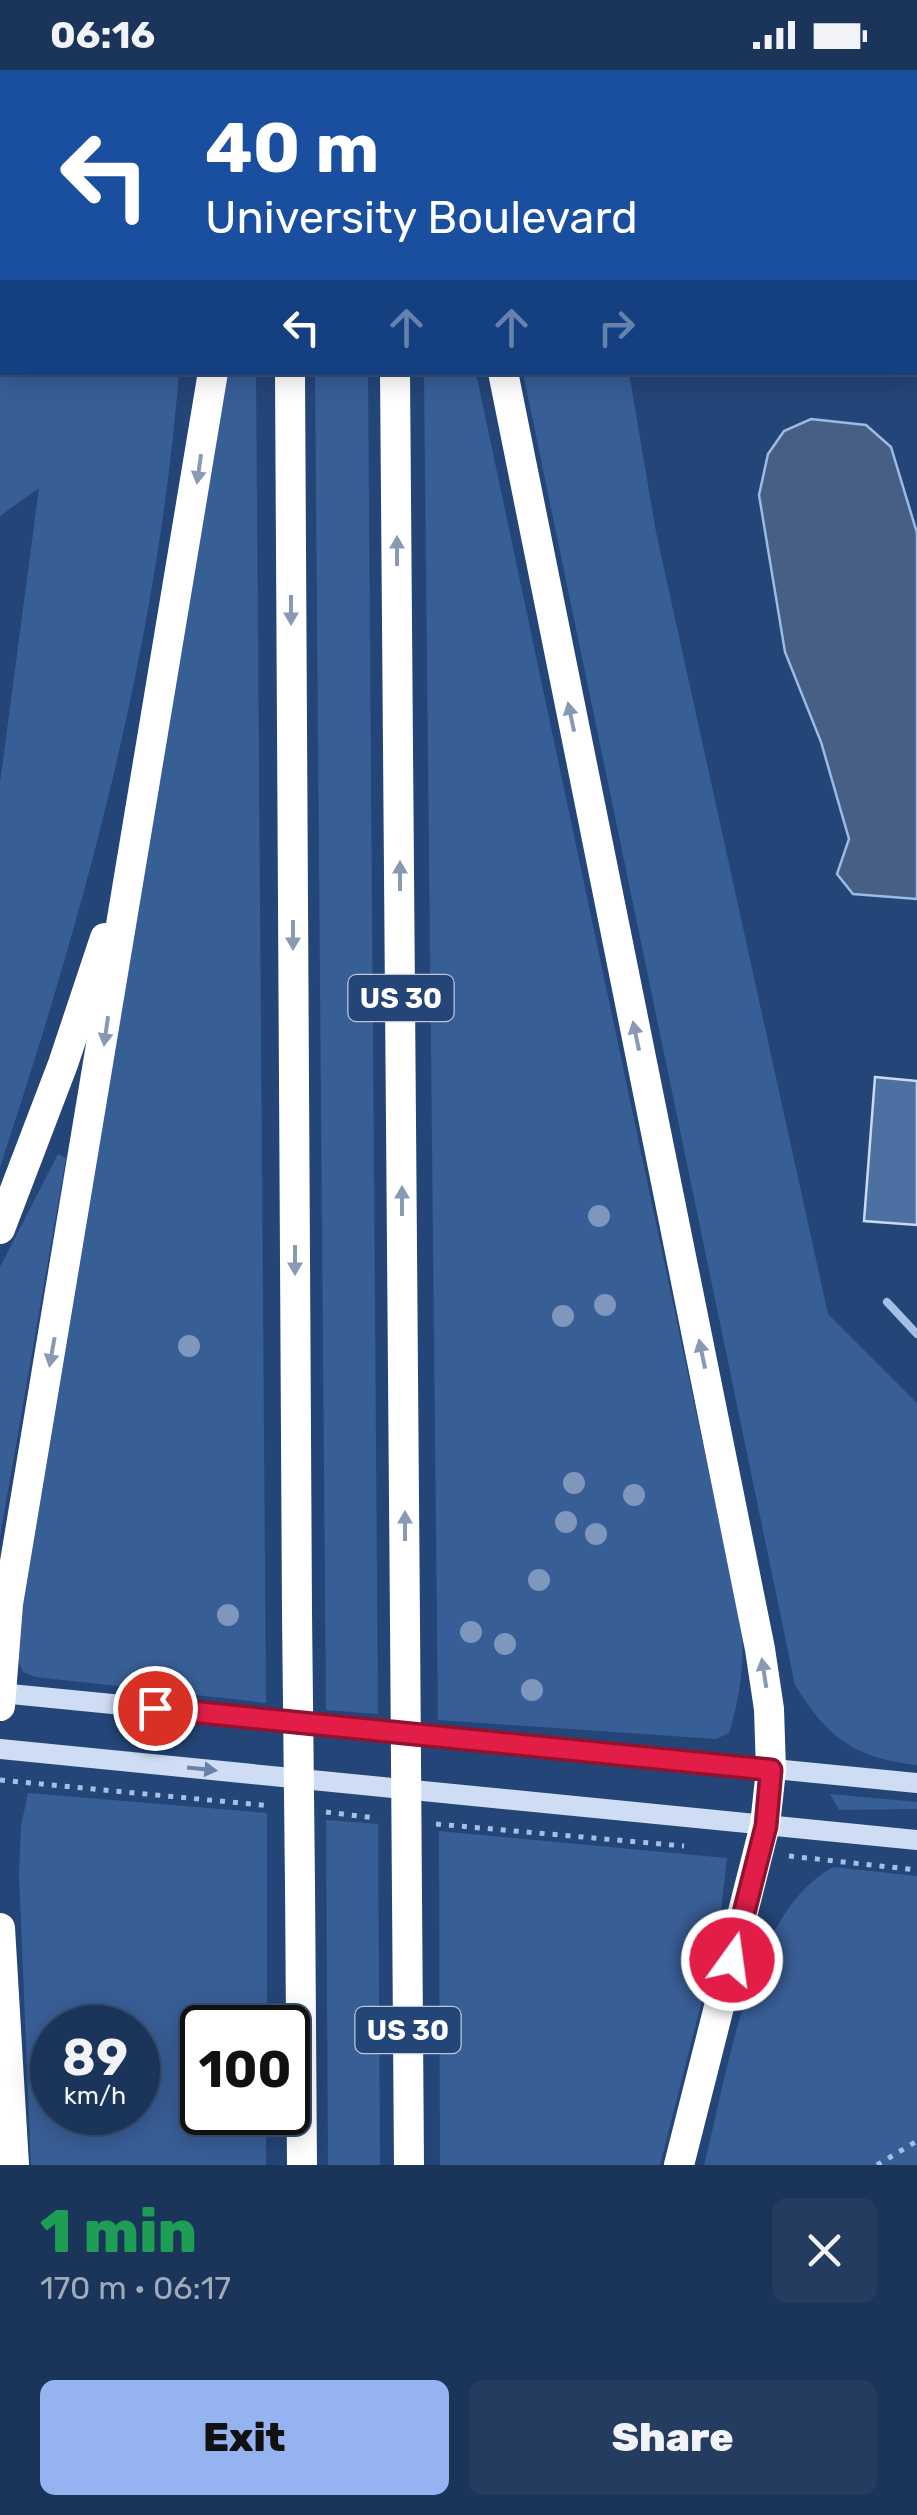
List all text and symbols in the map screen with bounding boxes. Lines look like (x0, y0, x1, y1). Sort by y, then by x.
text: 06:16 (50, 12, 155, 58)
text: 40 m (205, 107, 379, 190)
icon: left (40, 110, 170, 240)
text: University Boulevard (205, 191, 638, 244)
icon: left (274, 300, 329, 355)
icon: ahead (379, 300, 434, 355)
icon: ahead (484, 300, 539, 355)
icon: right (589, 300, 644, 355)
one-way arrow (191, 454, 207, 485)
one-way arrow (389, 535, 405, 567)
one-way arrow (283, 594, 299, 626)
one-way arrow (563, 701, 579, 732)
one-way arrow (392, 860, 408, 892)
one-way arrow (285, 919, 301, 951)
road number: US 30 (348, 975, 454, 1021)
one-way arrow (97, 1016, 113, 1047)
one-way arrow (627, 1020, 643, 1051)
one-way arrow (394, 1185, 410, 1217)
one-way arrow (287, 1244, 303, 1276)
one-way arrow (44, 1336, 59, 1368)
one-way arrow (693, 1338, 709, 1369)
one-way arrow (396, 1510, 412, 1542)
one-way arrow (755, 1657, 771, 1688)
pin (113, 1666, 198, 1751)
icon: arrive (128, 1681, 183, 1736)
one-way arrow (186, 1762, 218, 1778)
position arrow (680, 1908, 784, 2012)
speed limit sign: 100 (180, 2005, 310, 2135)
road number: US 30 (356, 2007, 460, 2053)
text: 89 (62, 2028, 128, 2088)
text: km/h (64, 2081, 126, 2110)
text: 1 min (40, 2196, 197, 2267)
button: close (772, 2198, 877, 2303)
text: 170 m · 06:17 (40, 2269, 231, 2307)
button: Exit (40, 2380, 449, 2495)
button: Share (469, 2380, 877, 2495)

